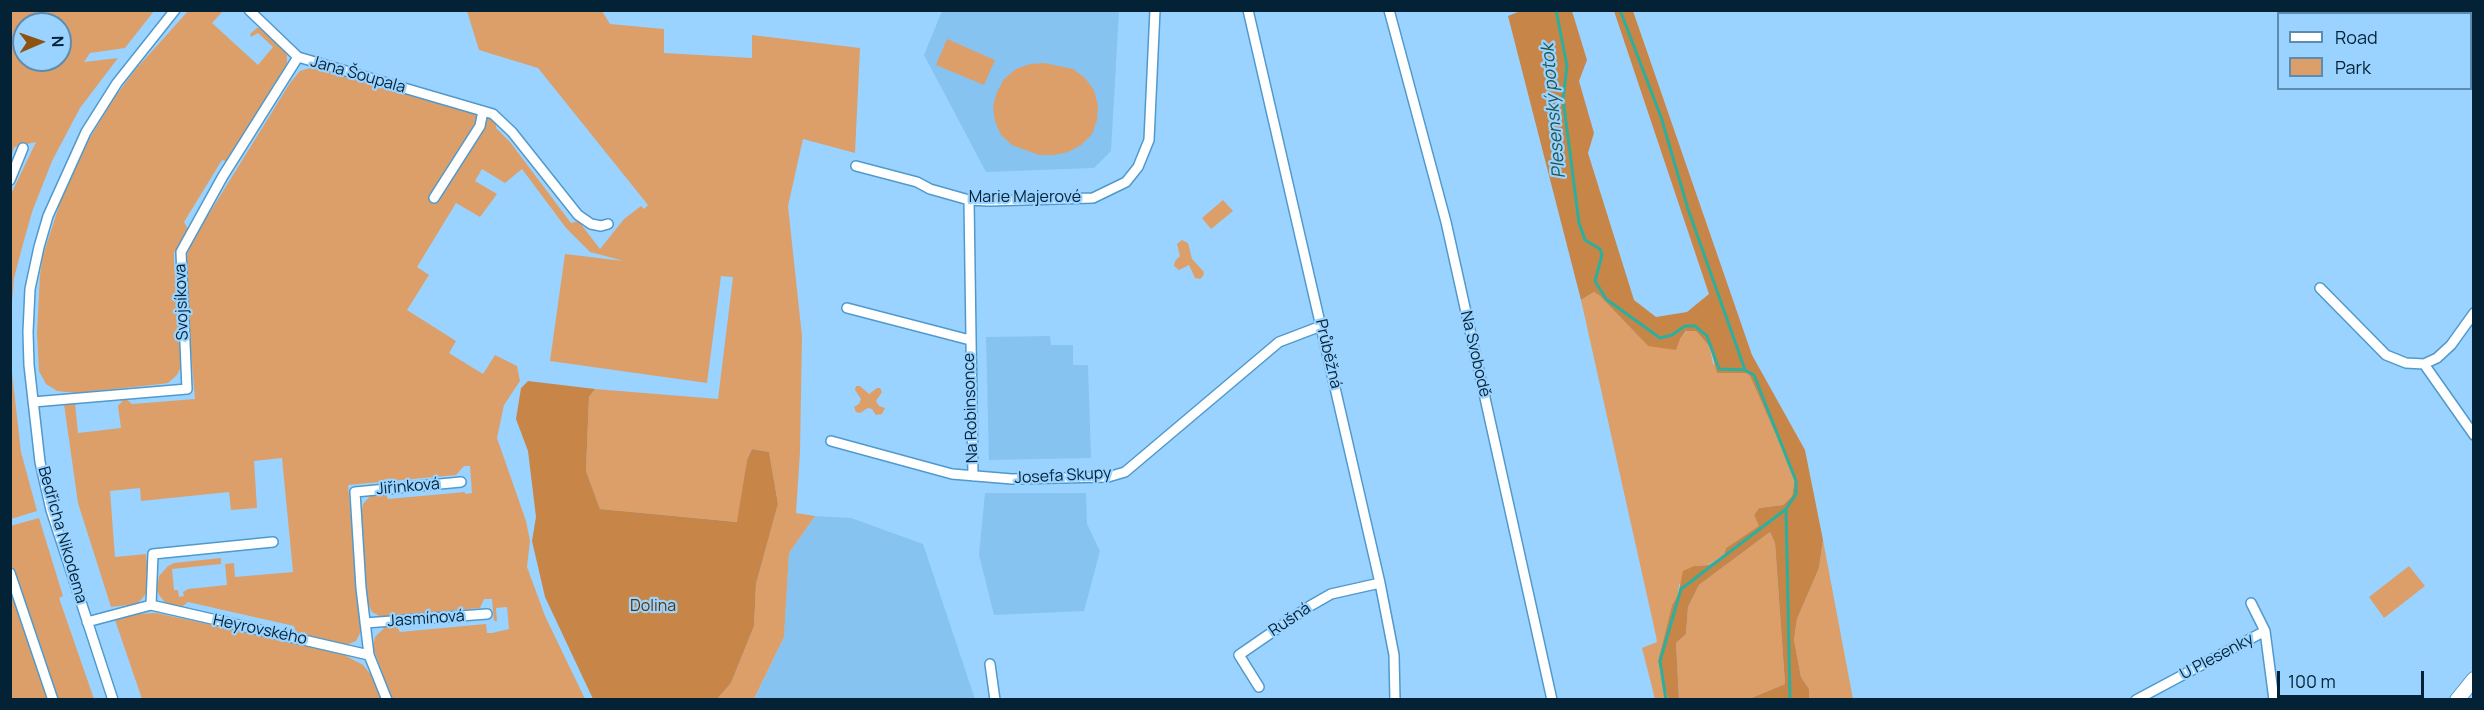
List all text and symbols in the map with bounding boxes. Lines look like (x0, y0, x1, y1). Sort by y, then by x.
north arrow (12, 12, 72, 72)
legend (2277, 12, 2472, 90)
text: Road (2335, 25, 2378, 49)
text: N (47, 35, 69, 48)
water label: Plesenský potok (1537, 43, 1571, 179)
street label: Jana Šoupala (308, 52, 408, 98)
text: Park (2335, 55, 2371, 79)
street label: Marie Majerové (969, 188, 1081, 208)
street label: Svojsíkova (171, 263, 193, 341)
street label: Na Svobodě (1456, 309, 1494, 399)
street label: Průběžná (1311, 317, 1345, 391)
street label: Na Robinsonce (959, 352, 983, 464)
street label: Bedřicha Nikodema (33, 464, 91, 606)
street label: Josefa Skupy (1014, 464, 1112, 488)
street label: Jiřinková (375, 475, 441, 499)
park label: Dolina (630, 597, 676, 617)
street label: Rušná (1265, 599, 1315, 641)
street label: Jasmínová (387, 607, 465, 631)
street label: Heyrovského (211, 611, 309, 649)
street label: U Plesenky (2177, 630, 2257, 684)
scale bar (2280, 659, 2427, 697)
text: 100 m (2288, 669, 2336, 693)

